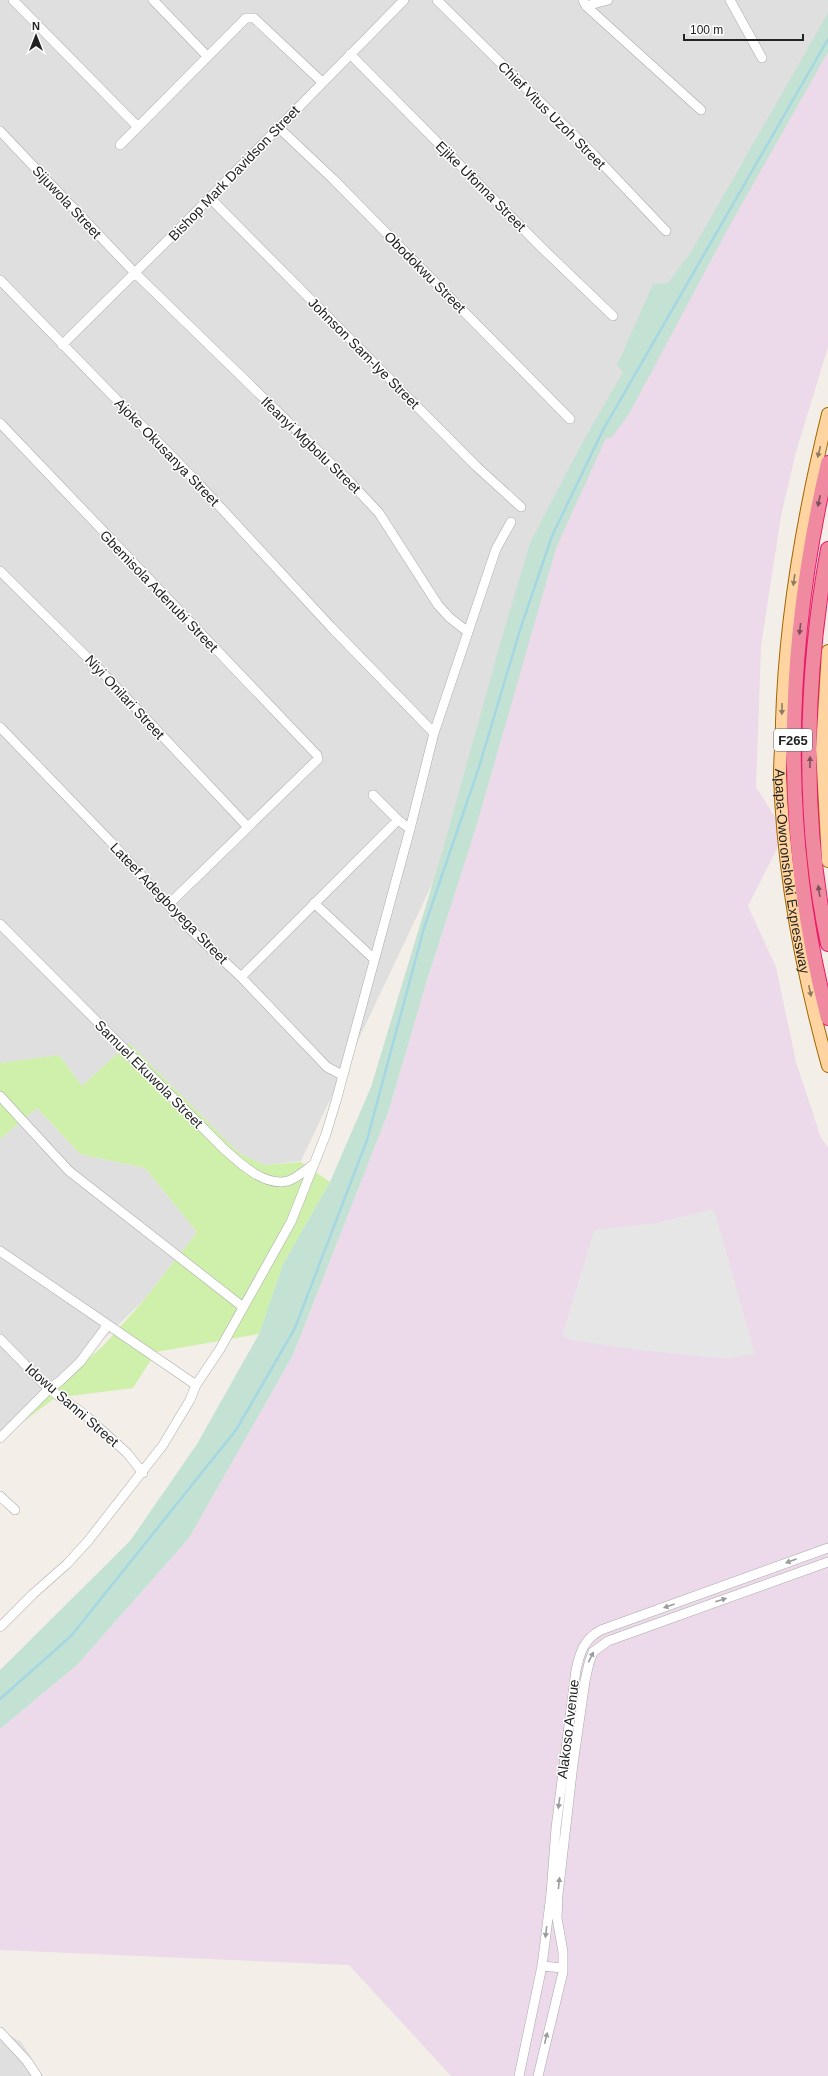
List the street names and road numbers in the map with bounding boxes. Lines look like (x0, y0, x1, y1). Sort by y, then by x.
street label: Chief Vitus Uzoh Street (495, 58, 609, 172)
street label: Bishop Mark Davidson Street (165, 102, 303, 244)
street label: Ejike Ufonna Street (433, 138, 529, 234)
street label: Sijuwola Street (29, 162, 105, 242)
street label: Obodokwu Street (381, 228, 469, 316)
street label: Johnson Sam-Iye Street (305, 294, 423, 412)
street label: Ifeanyi Mgbolu Street (258, 393, 364, 497)
street label: Ajoke Okusanya Street (112, 395, 223, 509)
street label: Gbemisola Adenubi Street (97, 527, 221, 655)
street label: Niyi Onilari Street (82, 652, 168, 742)
road number: F265 (774, 729, 812, 751)
street label: Apapa-Oworonshoki Expressway (772, 769, 813, 975)
street label: Lateef Adegboyega Street (107, 839, 231, 967)
street label: Samuel Ekuwola Street (92, 1017, 206, 1131)
street label: Idowu Sanni Street (22, 1360, 122, 1450)
street label: Alakoso Avenue (554, 1678, 582, 1780)

